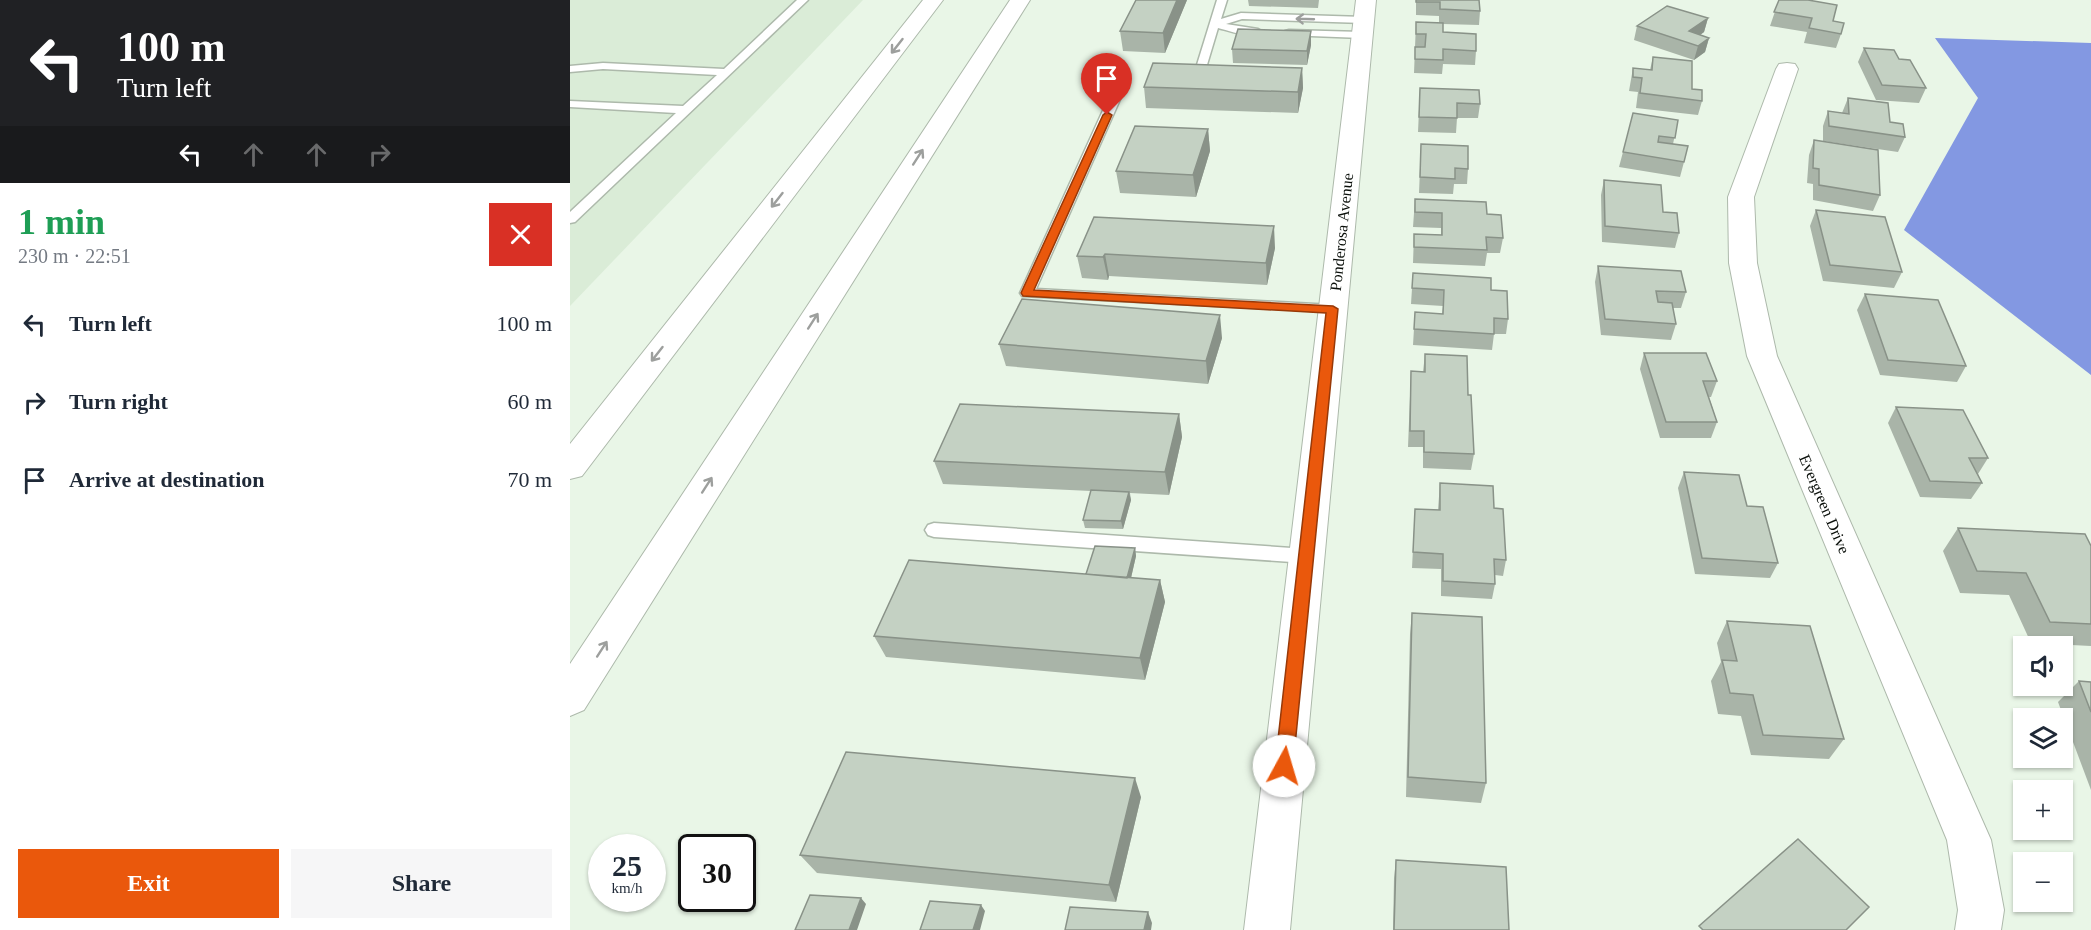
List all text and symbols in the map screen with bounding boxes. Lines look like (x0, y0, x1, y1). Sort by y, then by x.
one-way arrow (1296, 13, 1316, 24)
icon: left (18, 24, 96, 102)
text: 100 m (117, 24, 226, 70)
one-way arrow (890, 38, 903, 54)
pin (1081, 53, 1132, 115)
icon: arrive (1090, 62, 1123, 95)
text: Turn left (117, 73, 211, 103)
icon: left (174, 138, 207, 171)
icon: ahead (237, 138, 270, 171)
icon: ahead (300, 138, 333, 171)
icon: right (363, 138, 396, 171)
one-way arrow (912, 149, 925, 166)
street label: Ponderosa Avenue (1327, 172, 1356, 292)
one-way arrow (771, 192, 784, 208)
text: 1 min (18, 202, 105, 242)
button: close (489, 203, 552, 266)
text: 230 m · 22:51 (18, 245, 131, 267)
icon: left (18, 308, 51, 341)
text: Turn left (69, 311, 152, 336)
text: 100 m (496, 311, 552, 336)
one-way arrow (806, 313, 819, 330)
one-way arrow (651, 346, 664, 362)
icon: right (18, 386, 51, 419)
text: Turn right (69, 389, 168, 414)
text: 60 m (507, 389, 552, 414)
street label: Evergreen Drive (1795, 452, 1853, 557)
icon: arrive (18, 464, 51, 497)
text: Arrive at destination (69, 467, 265, 492)
text: 70 m (507, 467, 552, 492)
one-way arrow (701, 477, 714, 494)
map controls (2013, 636, 2073, 912)
button: sound (2013, 636, 2073, 696)
one-way arrow (596, 641, 608, 658)
button: layers (2013, 708, 2073, 768)
position arrow (1252, 734, 1316, 798)
button: + (2013, 780, 2073, 840)
speed limit sign: 30 (678, 834, 756, 912)
button: Exit (18, 849, 279, 918)
button: Share (291, 849, 552, 918)
text: 25 (612, 849, 642, 882)
button: − (2013, 852, 2073, 912)
text: km/h (612, 880, 642, 896)

